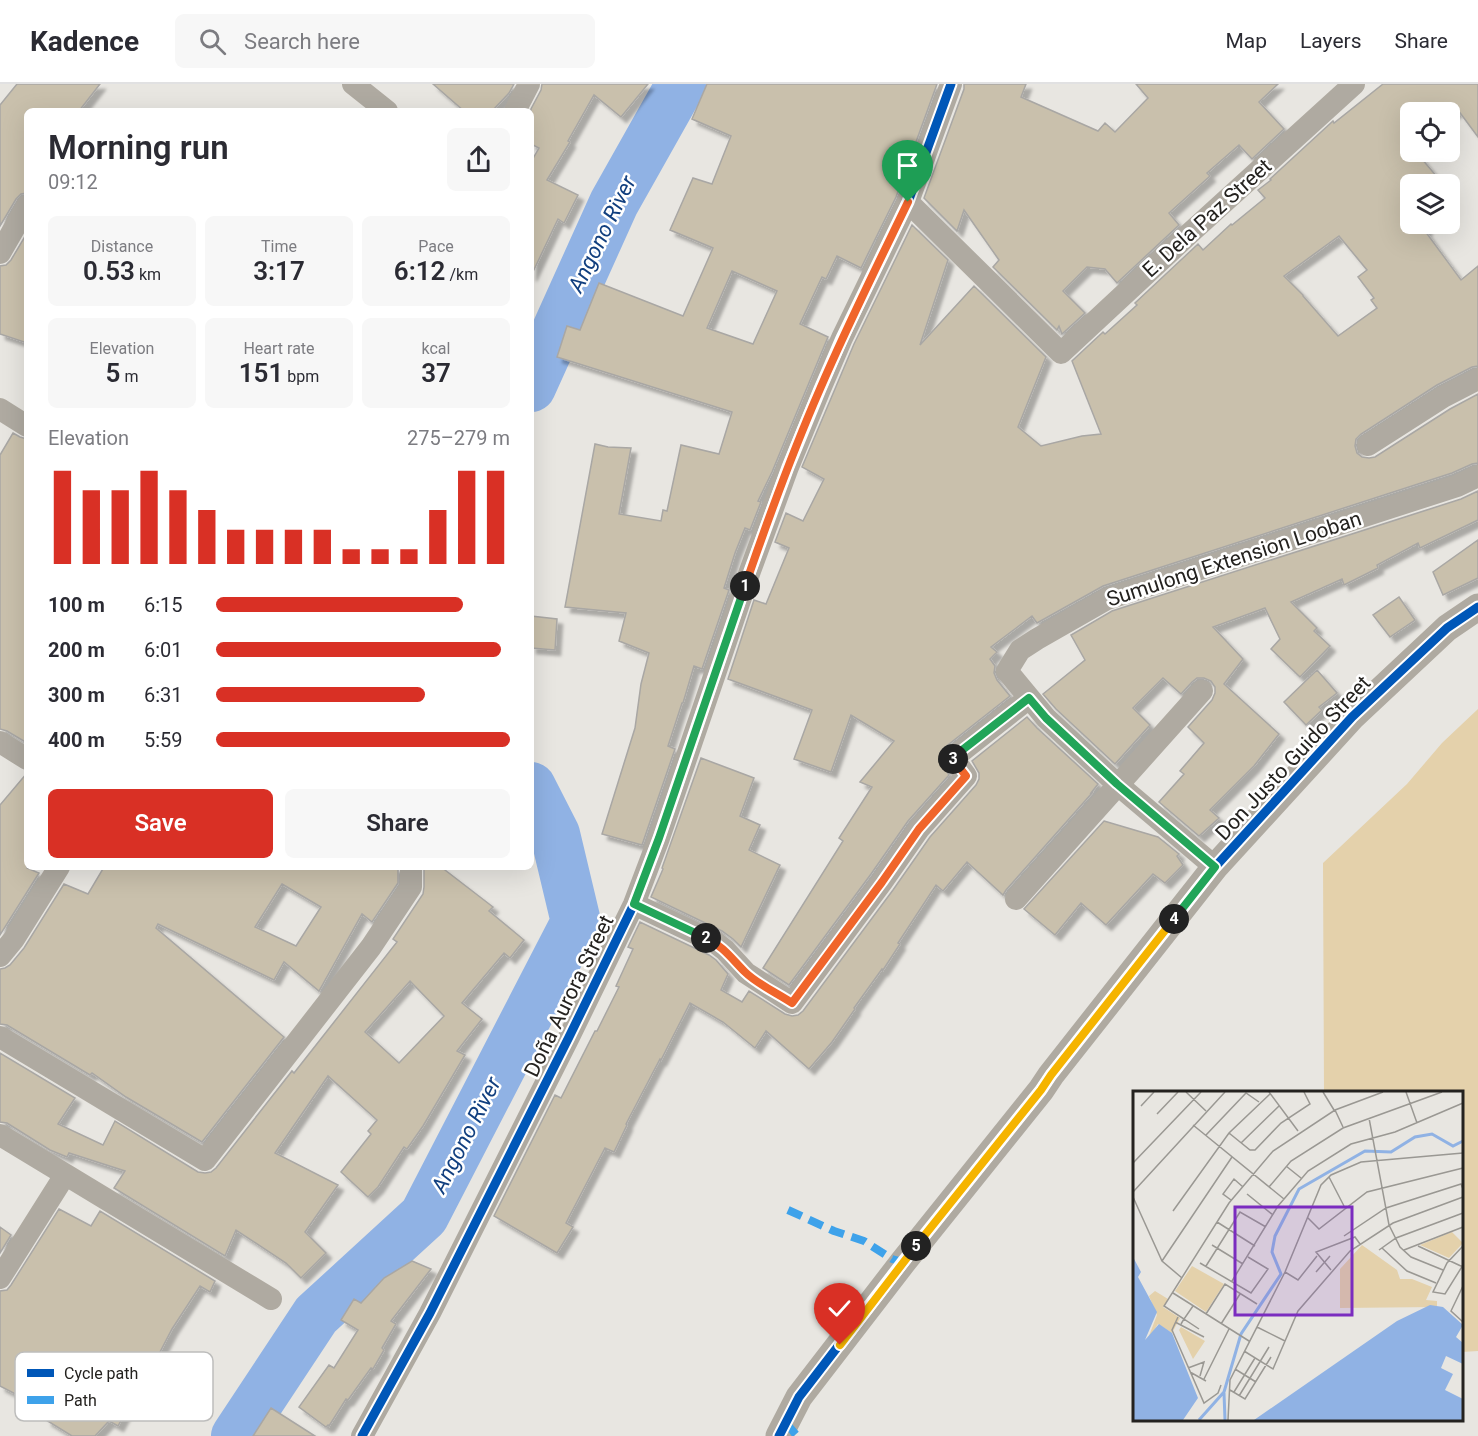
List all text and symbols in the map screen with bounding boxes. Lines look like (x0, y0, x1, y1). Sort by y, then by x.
search box (175, 14, 595, 68)
text: Kadence (30, 25, 139, 58)
icon: search (196, 25, 229, 58)
text: Search here (244, 29, 360, 54)
text: Map (1225, 29, 1267, 53)
text: Layers (1300, 29, 1361, 53)
text: Share (1394, 29, 1448, 53)
map controls (1400, 102, 1460, 234)
button: locate (1400, 102, 1460, 162)
text: Morning run (48, 128, 229, 167)
button: share (447, 128, 510, 191)
pin (882, 140, 933, 202)
icon: arrive (891, 149, 924, 182)
street label: E. Dela Paz Street (1138, 154, 1276, 282)
text: 09:12 (48, 170, 98, 194)
water label: Angono River (563, 171, 641, 297)
button: layers (1400, 174, 1460, 234)
text: Distance (91, 237, 153, 256)
text: Time (261, 237, 297, 256)
text: Pace (418, 237, 454, 256)
text: 0.53 (83, 256, 135, 286)
text: 3:17 (253, 256, 305, 286)
text: 6:12 (394, 256, 445, 286)
text: km (135, 265, 161, 284)
text: /km (445, 265, 478, 284)
text: Elevation (90, 339, 154, 358)
text: Heart rate (243, 339, 315, 358)
text: kcal (422, 339, 450, 358)
text: 5 (106, 358, 120, 388)
text: 151 (239, 358, 283, 388)
text: 37 (421, 358, 451, 388)
text: m (120, 367, 138, 386)
text: bpm (283, 367, 319, 386)
text: Elevation (48, 426, 129, 450)
text: 275–279 m (407, 426, 510, 450)
street label: Sumulong Extension Looban (1104, 506, 1364, 612)
pin: 1 (730, 571, 760, 601)
text: 1 (740, 576, 750, 595)
text: 100 m (48, 593, 105, 617)
text: 6:15 (144, 593, 183, 617)
text: 200 m (48, 638, 105, 662)
text: 6:01 (144, 638, 183, 662)
street label: Don Justo Guido Street (1211, 671, 1375, 845)
text: 300 m (48, 683, 105, 707)
text: 6:31 (144, 683, 183, 707)
text: 400 m (48, 728, 105, 752)
text: 5:59 (144, 728, 183, 752)
pin: 3 (938, 744, 968, 774)
text: 3 (948, 749, 958, 768)
button: Save (48, 789, 273, 858)
button: Share (285, 789, 510, 858)
pin: 4 (1159, 904, 1189, 934)
text: 4 (1169, 909, 1179, 928)
street label: Doña Aurora Street (519, 911, 619, 1081)
pin: 2 (691, 923, 721, 953)
text: 2 (701, 928, 711, 947)
water label: Angono River (426, 1072, 506, 1198)
inset map (1133, 1091, 1463, 1421)
pin: 5 (901, 1231, 931, 1261)
text: 5 (911, 1236, 921, 1255)
pin (814, 1283, 865, 1345)
icon: check (823, 1292, 856, 1325)
legend (15, 1352, 213, 1421)
text: Cycle path (64, 1364, 138, 1383)
text: Path (64, 1391, 97, 1410)

